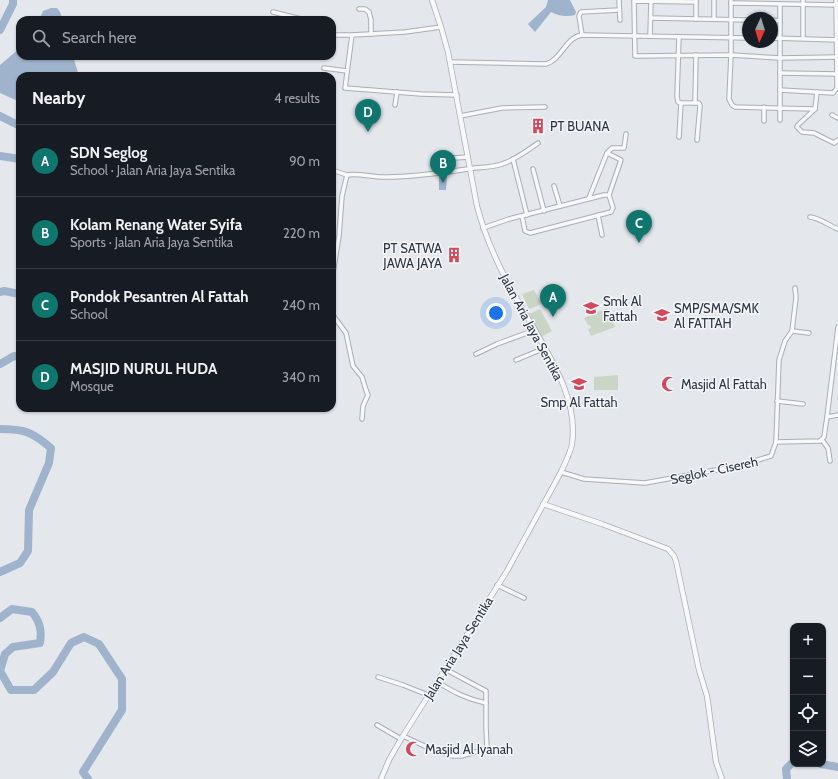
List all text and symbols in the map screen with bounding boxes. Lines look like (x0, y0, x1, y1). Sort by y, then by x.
north arrow (742, 12, 778, 48)
search box (16, 16, 336, 60)
icon: search (30, 27, 52, 49)
text: Search here (62, 29, 137, 47)
text: Nearby (32, 88, 85, 108)
text: 4 results (274, 90, 320, 106)
pin: D (355, 99, 381, 132)
building icon: PT BUANA (529, 117, 547, 135)
place label: PT BUANA (550, 118, 609, 134)
text: SDN Seglog (70, 144, 147, 162)
pin: B (430, 150, 456, 183)
text: A (41, 153, 49, 169)
text: 90 m (289, 153, 320, 169)
text: School · Jalan Aria Jaya Sentika (70, 162, 235, 178)
pin: C (626, 210, 652, 243)
text: Kolam Renang Water Syifa (70, 216, 242, 234)
text: B (41, 225, 49, 241)
text: 220 m (283, 225, 320, 241)
text: Sports · Jalan Aria Jaya Sentika (70, 234, 233, 250)
place label: PT SATWA JAWA JAYA (382, 240, 442, 271)
building icon: PT SATWA JAWA JAYA (445, 246, 463, 264)
street label: Jalan Aria Jaya Sentika (497, 271, 567, 383)
pin: A (540, 284, 566, 317)
text: Pondok Pesantren Al Fattah (70, 288, 248, 306)
place label: Smk Al Fattah (603, 293, 642, 324)
text: C (41, 297, 49, 313)
text: 240 m (282, 297, 320, 313)
school or university icon: Smk Al Fattah (582, 299, 600, 317)
place label: SMP/SMA/SMK Al FATTAH (674, 300, 760, 331)
your location (486, 303, 506, 323)
text: School (70, 306, 108, 322)
school or university icon: SMP/SMA/SMK Al FATTAH (653, 306, 671, 324)
text: MASJID NURUL HUDA (70, 360, 217, 378)
text: D (40, 369, 50, 385)
text: 340 m (282, 369, 320, 385)
school or university icon: Smp Al Fattah (570, 375, 588, 393)
mosque icon: Masjid Al Fattah (660, 375, 678, 393)
place label: Masjid Al Fattah (681, 376, 767, 393)
text: Mosque (70, 378, 114, 394)
place label: Smp Al Fattah (540, 394, 618, 410)
street label: Seglok - Cisereh (669, 453, 759, 487)
street label: Jalan Aria Jaya Sentika (419, 593, 497, 703)
map controls (790, 623, 826, 767)
button: + (790, 623, 826, 659)
button: − (790, 659, 826, 695)
button: locate (790, 695, 826, 731)
button: layers (790, 731, 826, 767)
mosque icon: Masjid Al Iyanah (404, 740, 422, 758)
place label: Masjid Al Iyanah (425, 741, 513, 758)

